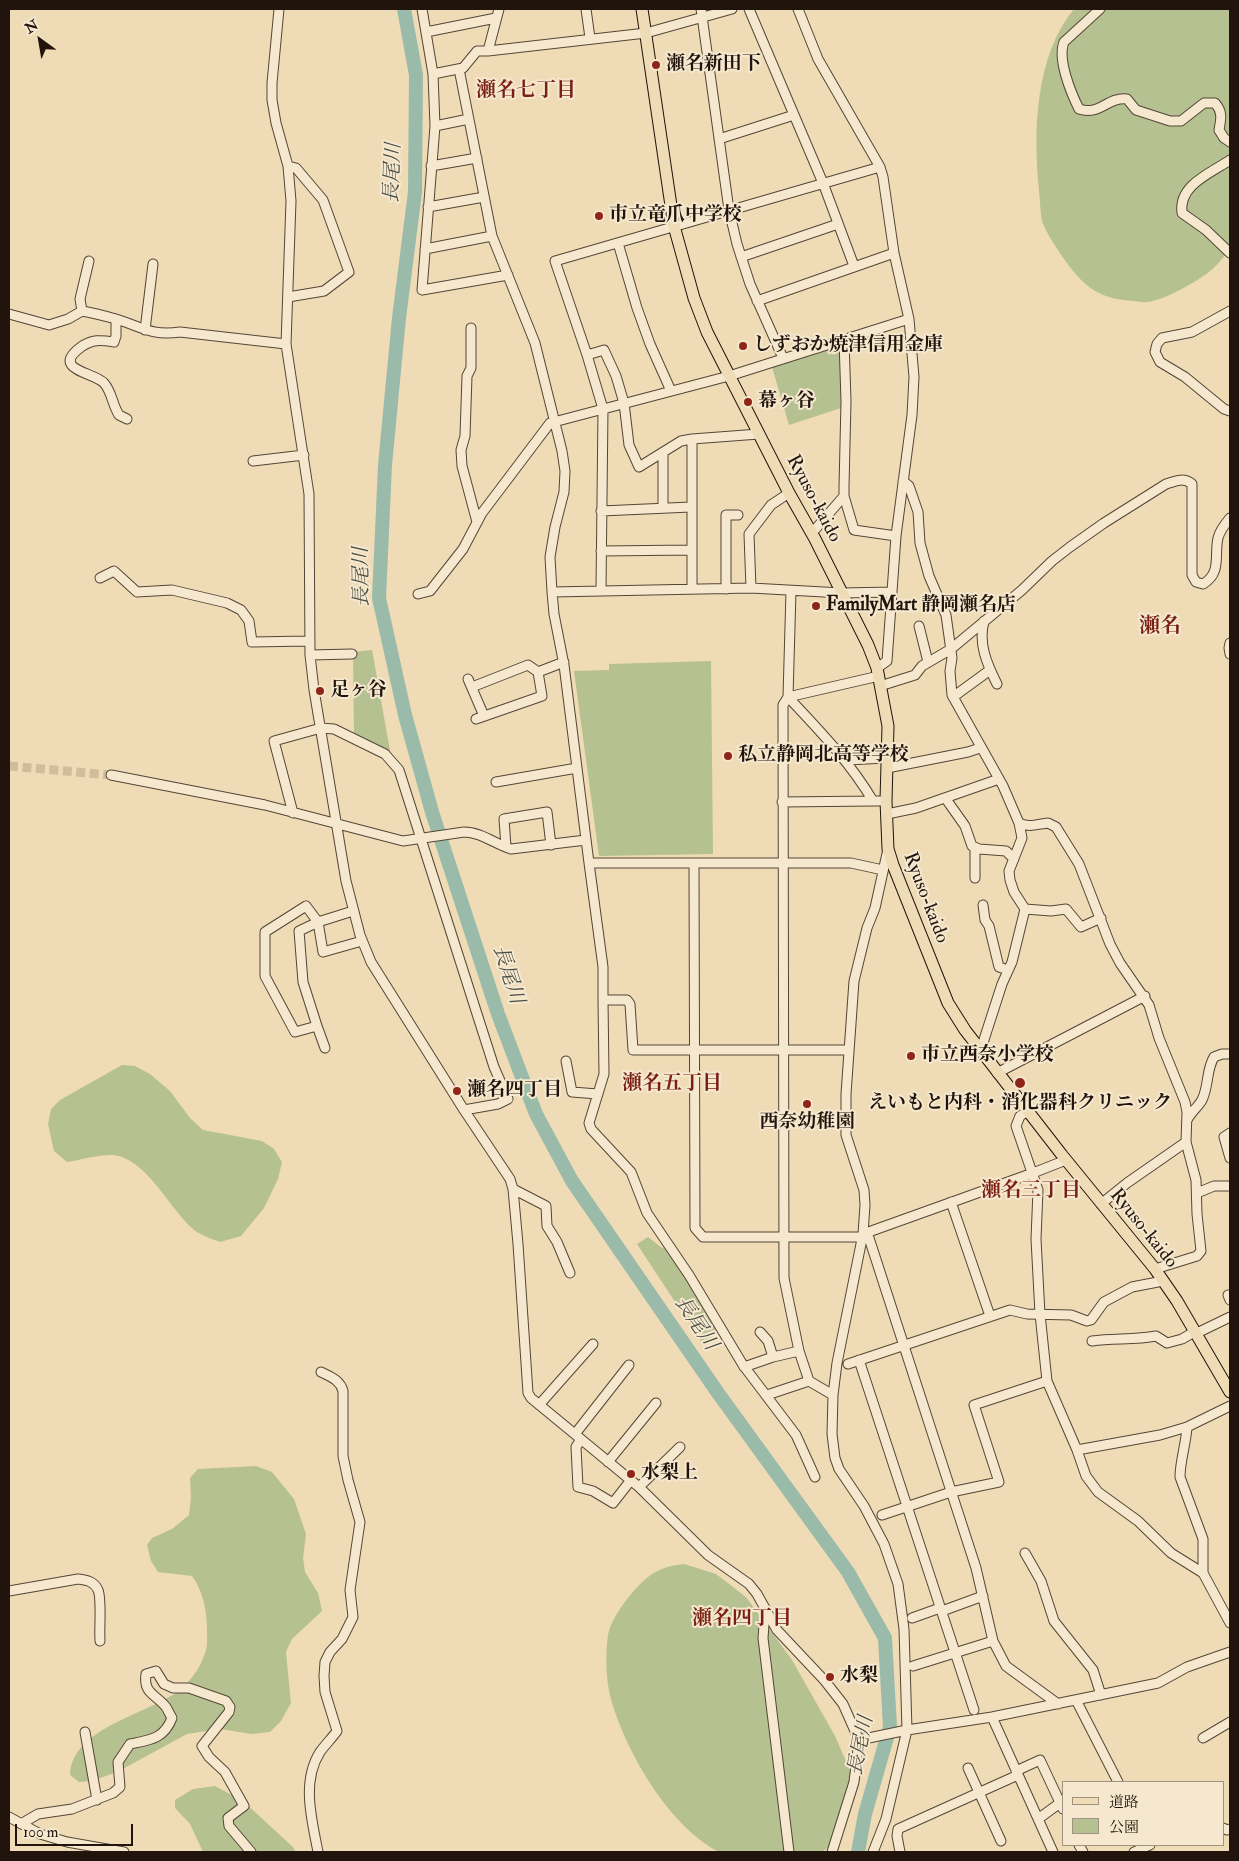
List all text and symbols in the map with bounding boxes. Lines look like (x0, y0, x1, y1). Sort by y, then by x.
north arrow (15, 15, 65, 65)
text: N (22, 16, 42, 37)
place label: 瀬名新田下 (666, 54, 761, 76)
marker: 瀬名新田下 (650, 59, 662, 71)
district label: 瀬名七丁目 (476, 80, 576, 104)
water label: 長尾川 (381, 143, 407, 203)
place label: 市立竜爪中学校 (609, 205, 742, 227)
marker: 市立竜爪中学校 (593, 210, 605, 222)
place label: しずおか焼津信用金庫 (753, 335, 943, 357)
marker: しずおか焼津信用金庫 (737, 340, 749, 352)
place label: 幕ヶ谷 (758, 391, 815, 413)
marker: 幕ヶ谷 (742, 396, 754, 408)
street label: Ryuso-kaido (781, 452, 845, 546)
water label: 長尾川 (350, 547, 376, 607)
place label: FamilyMart 静岡瀬名店 (826, 595, 1016, 617)
marker: FamilyMart 静岡瀬名店 (810, 600, 822, 612)
district label: 瀬名 (1139, 614, 1181, 640)
place label: 足ヶ谷 (330, 680, 387, 702)
marker: 足ヶ谷 (314, 685, 326, 697)
place label: 私立静岡北高等学校 (738, 745, 909, 767)
marker: 私立静岡北高等学校 (722, 750, 734, 762)
street label: Ryuso-kaido (897, 849, 953, 947)
water label: 長尾川 (486, 943, 528, 1007)
place label: 市立西奈小学校 (921, 1045, 1054, 1067)
marker: 市立西奈小学校 (905, 1050, 917, 1062)
district label: 瀬名五丁目 (622, 1073, 722, 1097)
marker: えいもと内科・消化器科クリニック (1013, 1076, 1027, 1090)
place label: 瀬名四丁目 (467, 1080, 562, 1102)
marker: 瀬名四丁目 (451, 1085, 463, 1097)
place label: えいもと内科・消化器科クリニック (868, 1093, 1172, 1115)
marker: 西奈幼稚園 (801, 1098, 813, 1110)
place label: 西奈幼稚園 (760, 1112, 854, 1134)
district label: 瀬名三丁目 (981, 1180, 1081, 1204)
street label: Ryuso-kaido (1104, 1185, 1182, 1273)
water label: 長尾川 (668, 1292, 722, 1356)
place label: 水梨上 (641, 1463, 698, 1485)
marker: 水梨上 (625, 1468, 637, 1480)
district label: 瀬名四丁目 (692, 1608, 792, 1632)
place label: 水梨 (840, 1666, 878, 1688)
marker: 水梨 (824, 1671, 836, 1683)
water label: 長尾川 (844, 1714, 880, 1778)
legend (1062, 1781, 1224, 1846)
text: 道路 (1109, 1793, 1139, 1812)
scale bar (18, 1814, 135, 1846)
text: 公園 (1109, 1818, 1139, 1837)
text: 100 m (23, 1823, 58, 1842)

